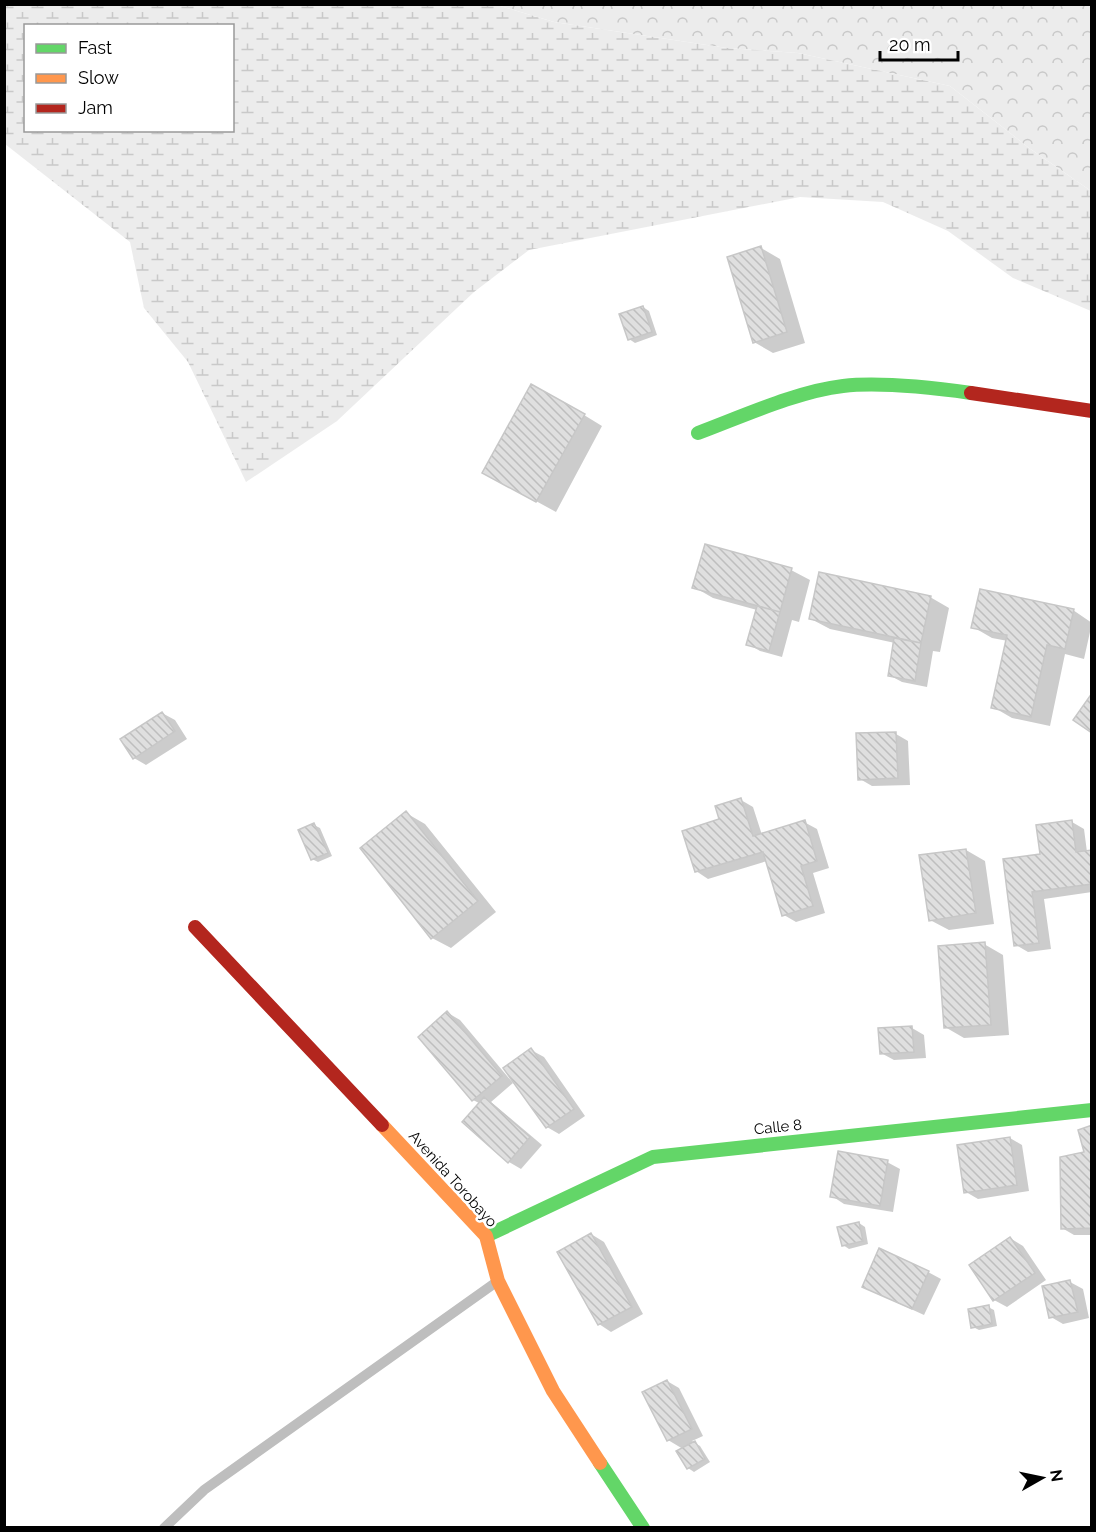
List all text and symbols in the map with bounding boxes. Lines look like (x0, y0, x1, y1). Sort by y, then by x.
legend (24, 24, 234, 132)
scale bar (880, 24, 958, 62)
text: 20 m (889, 34, 931, 55)
text: Fast (78, 37, 112, 58)
text: Slow (78, 67, 119, 88)
text: Jam (78, 97, 113, 118)
street label: Calle 8 (753, 1116, 803, 1138)
street label: Avenida Torobayo (405, 1127, 501, 1231)
north arrow (1012, 1448, 1072, 1508)
text: N (1046, 1468, 1067, 1483)

